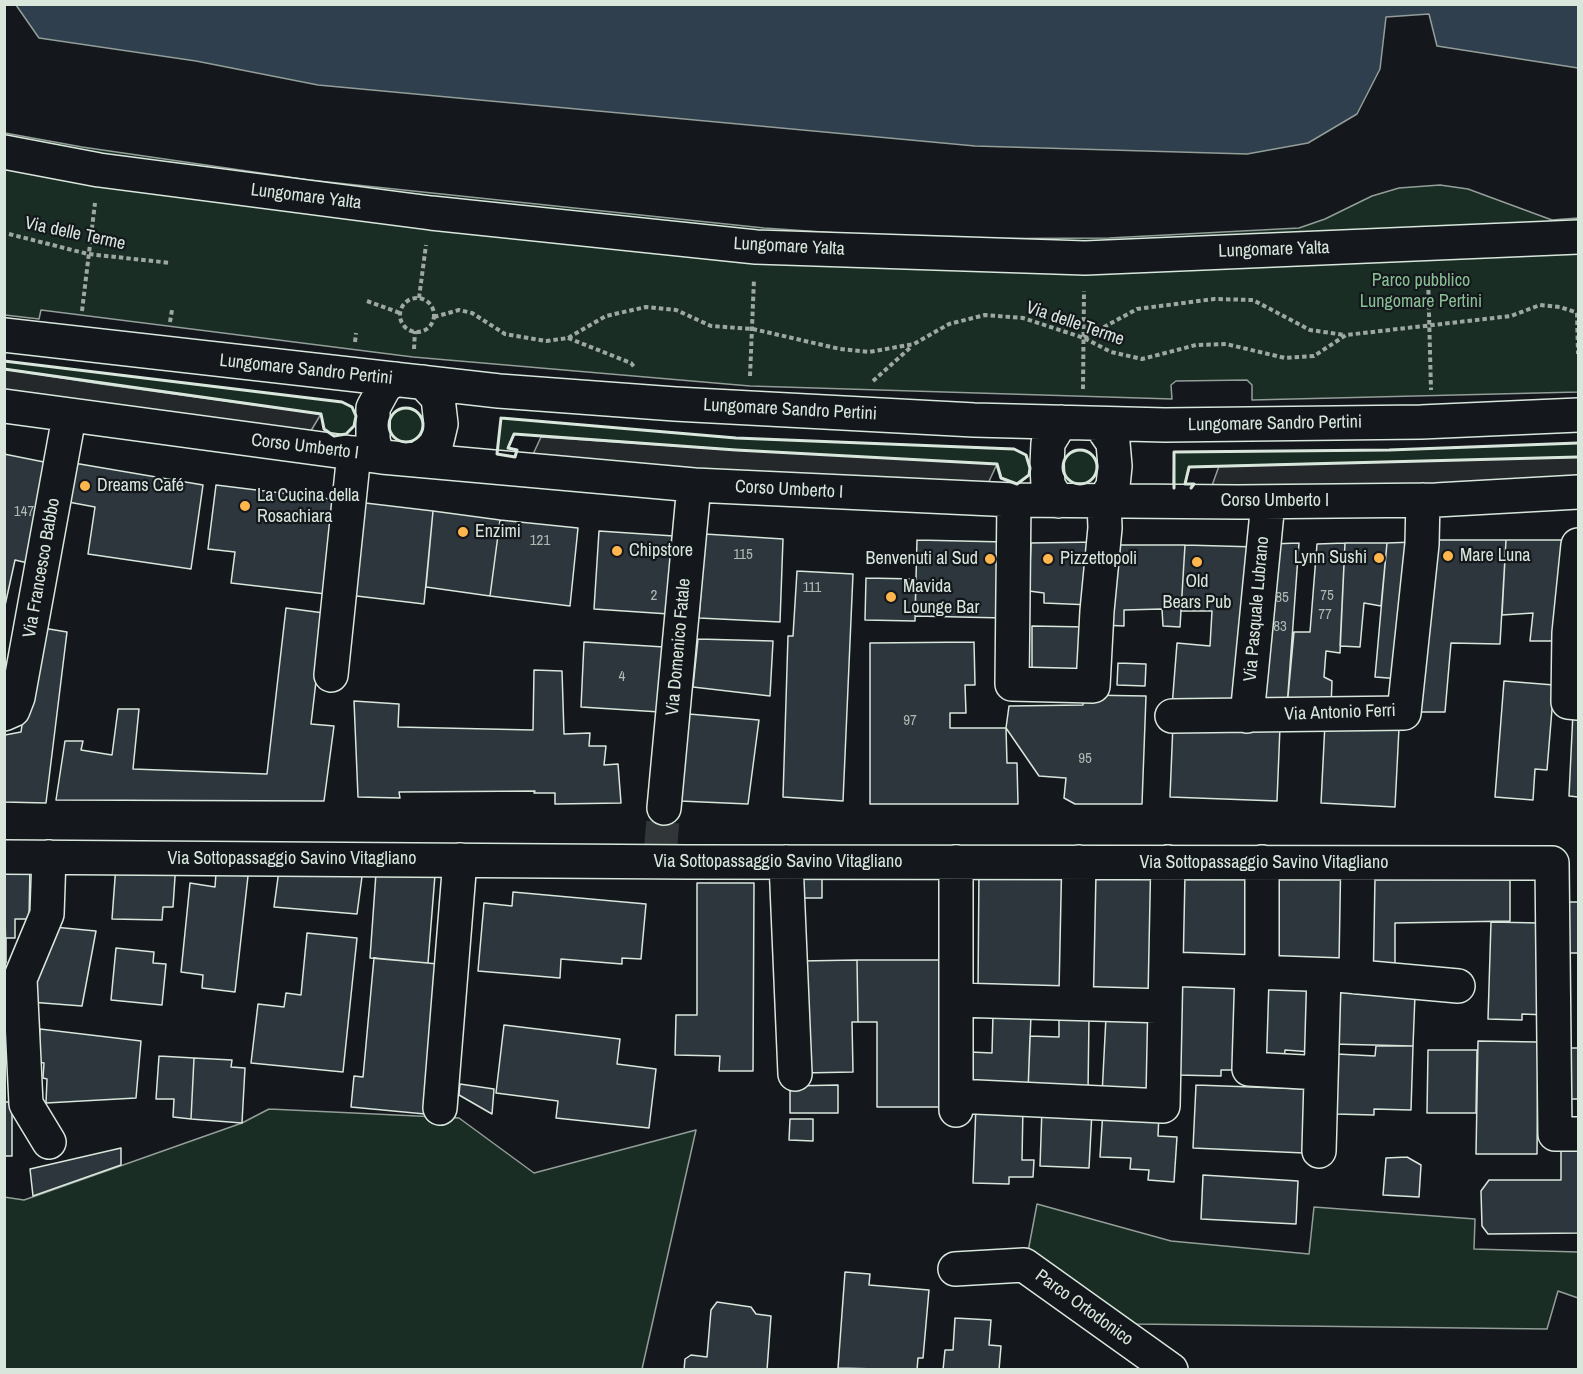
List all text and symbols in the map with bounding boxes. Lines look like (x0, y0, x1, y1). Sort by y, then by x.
street label: Lungomare Yalta (249, 179, 363, 215)
street label: Via delle Terme (23, 213, 127, 255)
street label: Lungomare Yalta (733, 233, 845, 261)
street label: Lungomare Yalta (1218, 237, 1330, 263)
park label: Parco pubblico Lungomare Pertini (1360, 270, 1482, 312)
street label: Via delle Terme (1023, 297, 1127, 351)
street label: Lungomare Sandro Pertini (218, 350, 394, 390)
street label: Lungomare Sandro Pertini (703, 395, 877, 425)
street label: Lungomare Sandro Pertini (1188, 412, 1362, 436)
street label: Corso Umberto I (250, 430, 360, 464)
place label: Dreams Café (97, 475, 184, 497)
street label: Corso Umberto I (734, 476, 844, 504)
marker: Dreams Café (78, 479, 92, 493)
place label: La Cucina della Rosachiara (257, 485, 360, 528)
street label: Corso Umberto I (1221, 490, 1329, 512)
street label: Via Francesco Babbo (19, 496, 65, 640)
marker: La Cucina della Rosachiara (238, 499, 252, 513)
house number: 147 (14, 503, 34, 521)
place label: Enzimi (475, 521, 521, 543)
marker: Enzimi (456, 525, 470, 539)
house number: 121 (530, 532, 550, 550)
street label: Via Pasquale Lubrano (1240, 535, 1274, 683)
place label: Chipstore (629, 540, 693, 562)
marker: Chipstore (610, 544, 624, 558)
place label: Mare Luna (1460, 545, 1531, 567)
house number: 115 (733, 546, 753, 564)
place label: Lynn Sushi (1294, 547, 1367, 569)
place label: Benvenuti al Sud (866, 548, 978, 570)
place label: Pizzettopoli (1060, 548, 1137, 570)
marker: Mare Luna (1441, 549, 1455, 563)
marker: Lynn Sushi (1372, 551, 1386, 565)
marker: Benvenuti al Sud (983, 552, 997, 566)
marker: Pizzettopoli (1041, 552, 1055, 566)
marker: Old Bears Pub (1190, 555, 1204, 569)
place label: Old Bears Pub (1163, 571, 1231, 614)
place label: Mavida Lounge Bar (903, 576, 979, 618)
street label: Via Domenico Fatale (662, 577, 696, 717)
house number: 111 (803, 579, 821, 597)
house number: 2 (651, 587, 657, 605)
house number: 75 (1320, 587, 1334, 605)
house number: 85 (1275, 589, 1289, 607)
marker: Mavida Lounge Bar (884, 590, 898, 604)
house number: 77 (1318, 606, 1332, 624)
house number: 83 (1273, 618, 1287, 636)
house number: 4 (619, 668, 625, 686)
street label: Via Antonio Ferri (1284, 700, 1396, 726)
house number: 97 (903, 712, 917, 730)
house number: 95 (1078, 750, 1092, 768)
street label: Via Sottopassaggio Savino Vitagliano (168, 848, 416, 870)
street label: Via Sottopassaggio Savino Vitagliano (654, 851, 902, 873)
street label: Via Sottopassaggio Savino Vitagliano (1140, 852, 1388, 874)
street label: Parco Ortodonico (1031, 1265, 1137, 1351)

